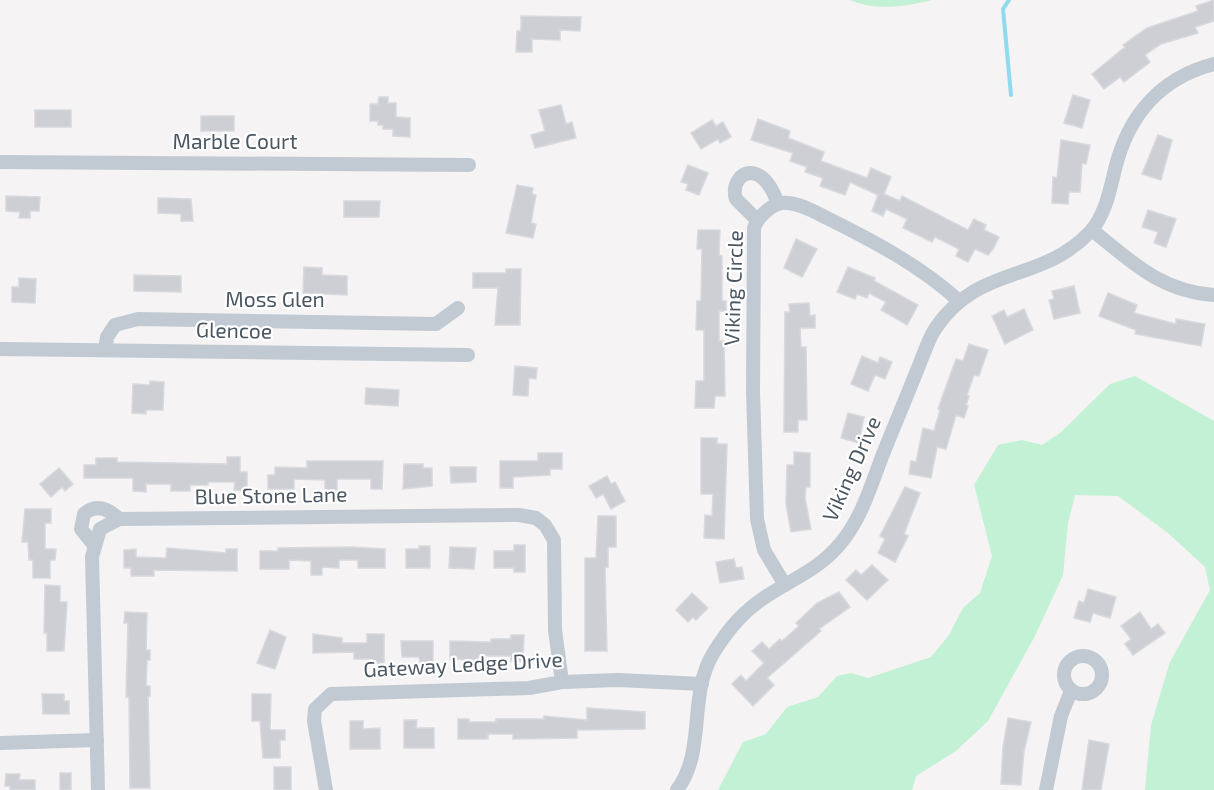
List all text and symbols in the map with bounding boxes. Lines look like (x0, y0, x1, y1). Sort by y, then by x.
street label: Marble Court (173, 128, 297, 153)
street label: Viking Circle (718, 230, 747, 346)
street label: Moss Glen (225, 286, 325, 311)
street label: Glencoe (196, 316, 272, 343)
street label: Viking Drive (816, 412, 885, 525)
street label: Blue Stone Lane (194, 481, 348, 508)
street label: Gateway Ledge Drive (363, 646, 563, 681)

